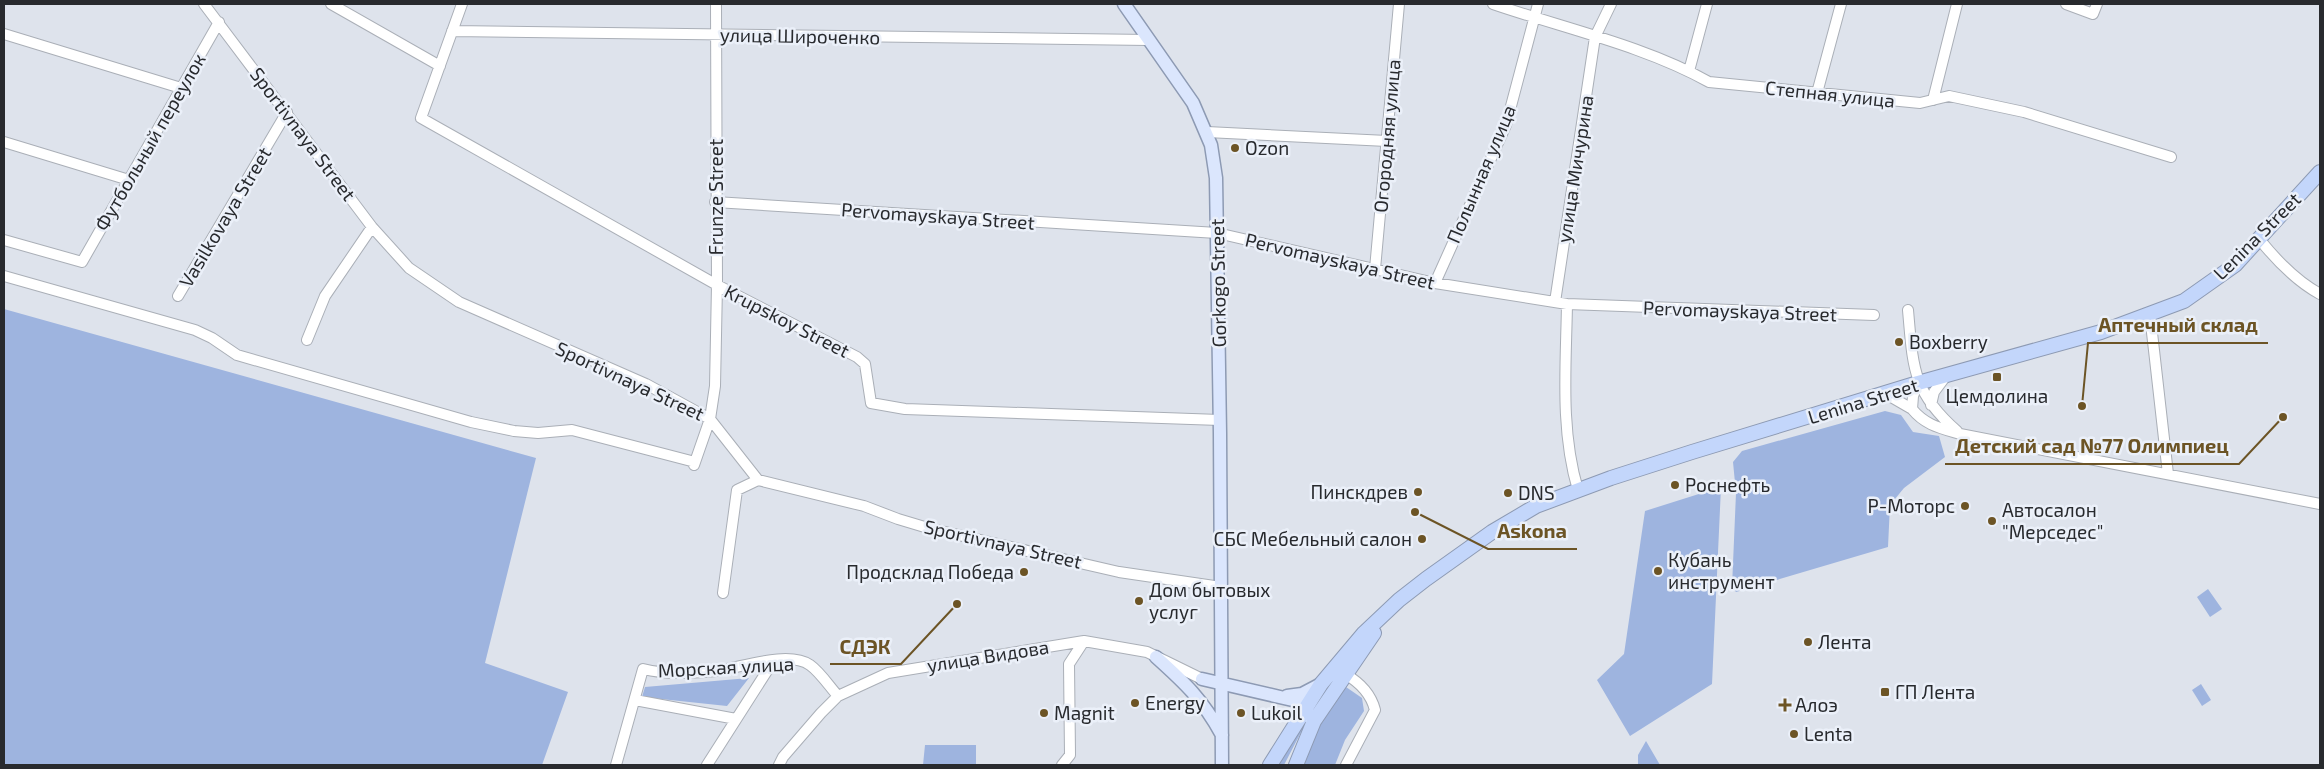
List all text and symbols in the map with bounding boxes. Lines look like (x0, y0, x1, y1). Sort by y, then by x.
street label: улица Широченко (720, 23, 880, 49)
street label: Футбольный переулок (89, 49, 211, 235)
street label: Огородняя улица (1368, 58, 1406, 214)
street label: Sportivnaya Street (246, 62, 361, 205)
street label: Степная улица (1764, 75, 1896, 113)
street label: улица Мичурина (1551, 93, 1599, 245)
street label: Полынная улица (1441, 101, 1521, 247)
place label: Ozon (1245, 136, 1289, 159)
street label: Frunze Street (704, 139, 727, 255)
marker: Ozon (1229, 142, 1241, 154)
street label: Vasilkovaya Street (174, 143, 275, 291)
street label: Lenina Street (2208, 187, 2305, 284)
street label: Pervomayskaya Street (840, 197, 1036, 234)
street label: Gorkogo Street (1205, 218, 1230, 348)
street label: Pervomayskaya Street (1243, 227, 1437, 294)
street label: Krupskoy Street (721, 279, 854, 362)
street label: Pervomayskaya Street (1643, 296, 1837, 325)
callout: Аптечный склад (2088, 308, 2268, 343)
text: Аптечный склад (2098, 312, 2258, 336)
place label: Boxberry (1909, 330, 1988, 353)
street label: Sportivnaya Street (552, 336, 708, 425)
marker: Boxberry (1893, 336, 1905, 348)
marker: Цемдолина (1991, 371, 2003, 383)
street label: Lenina Street (1805, 373, 1921, 428)
place label: Цемдолина (1946, 384, 2048, 407)
callout: Детский сад №77 Олимпиец (1945, 429, 2239, 464)
text: Детский сад №77 Олимпиец (1955, 433, 2229, 457)
place label: Роснефть (1685, 473, 1770, 496)
marker: Роснефть (1669, 479, 1681, 491)
place label: Пинскдрев (1311, 480, 1408, 503)
place label: DNS (1518, 481, 1555, 504)
marker: Пинскдрев (1412, 486, 1424, 498)
marker: DNS (1502, 487, 1514, 499)
place label: Р-Моторс (1868, 494, 1955, 517)
place label: Автосалон "Мерседес" (2002, 498, 2103, 543)
marker: Р-Моторс (1959, 500, 1971, 512)
street label: Sportivnaya Street (922, 514, 1084, 573)
callout: Askona (1488, 514, 1577, 549)
marker: Автосалон "Мерседес" (1986, 515, 1998, 527)
text: Askona (1497, 518, 1567, 542)
place label: СБС Мебельный салон (1214, 527, 1412, 550)
marker: СБС Мебельный салон (1416, 533, 1428, 545)
place label: Кубань инструмент (1668, 548, 1775, 594)
place label: Продсклад Победа (846, 560, 1014, 583)
marker: Кубань инструмент (1652, 565, 1664, 577)
marker: Продсклад Победа (1018, 566, 1030, 578)
place label: Дом бытовых услуг (1149, 578, 1270, 624)
marker: Дом бытовых услуг (1133, 595, 1145, 607)
callout: СДЭК (830, 629, 901, 664)
place label: Лента (1818, 630, 1872, 653)
text: СДЭК (839, 634, 891, 658)
street label: улица Видова (925, 635, 1051, 677)
marker: Лента (1802, 636, 1814, 648)
street label: Морская улица (657, 651, 795, 683)
place label: ГП Лента (1895, 680, 1975, 703)
marker: ГП Лента (1879, 686, 1891, 698)
place label: Energy (1145, 691, 1205, 714)
place label: Алоэ (1795, 693, 1838, 716)
marker: Energy (1129, 697, 1141, 709)
marker: Алоэ (1779, 699, 1791, 711)
place label: Magnit (1054, 701, 1115, 724)
place label: Lukoil (1251, 701, 1302, 724)
marker: Magnit (1038, 707, 1050, 719)
marker: Lukoil (1235, 707, 1247, 719)
place label: Lenta (1804, 722, 1853, 745)
marker: Lenta (1788, 728, 1800, 740)

